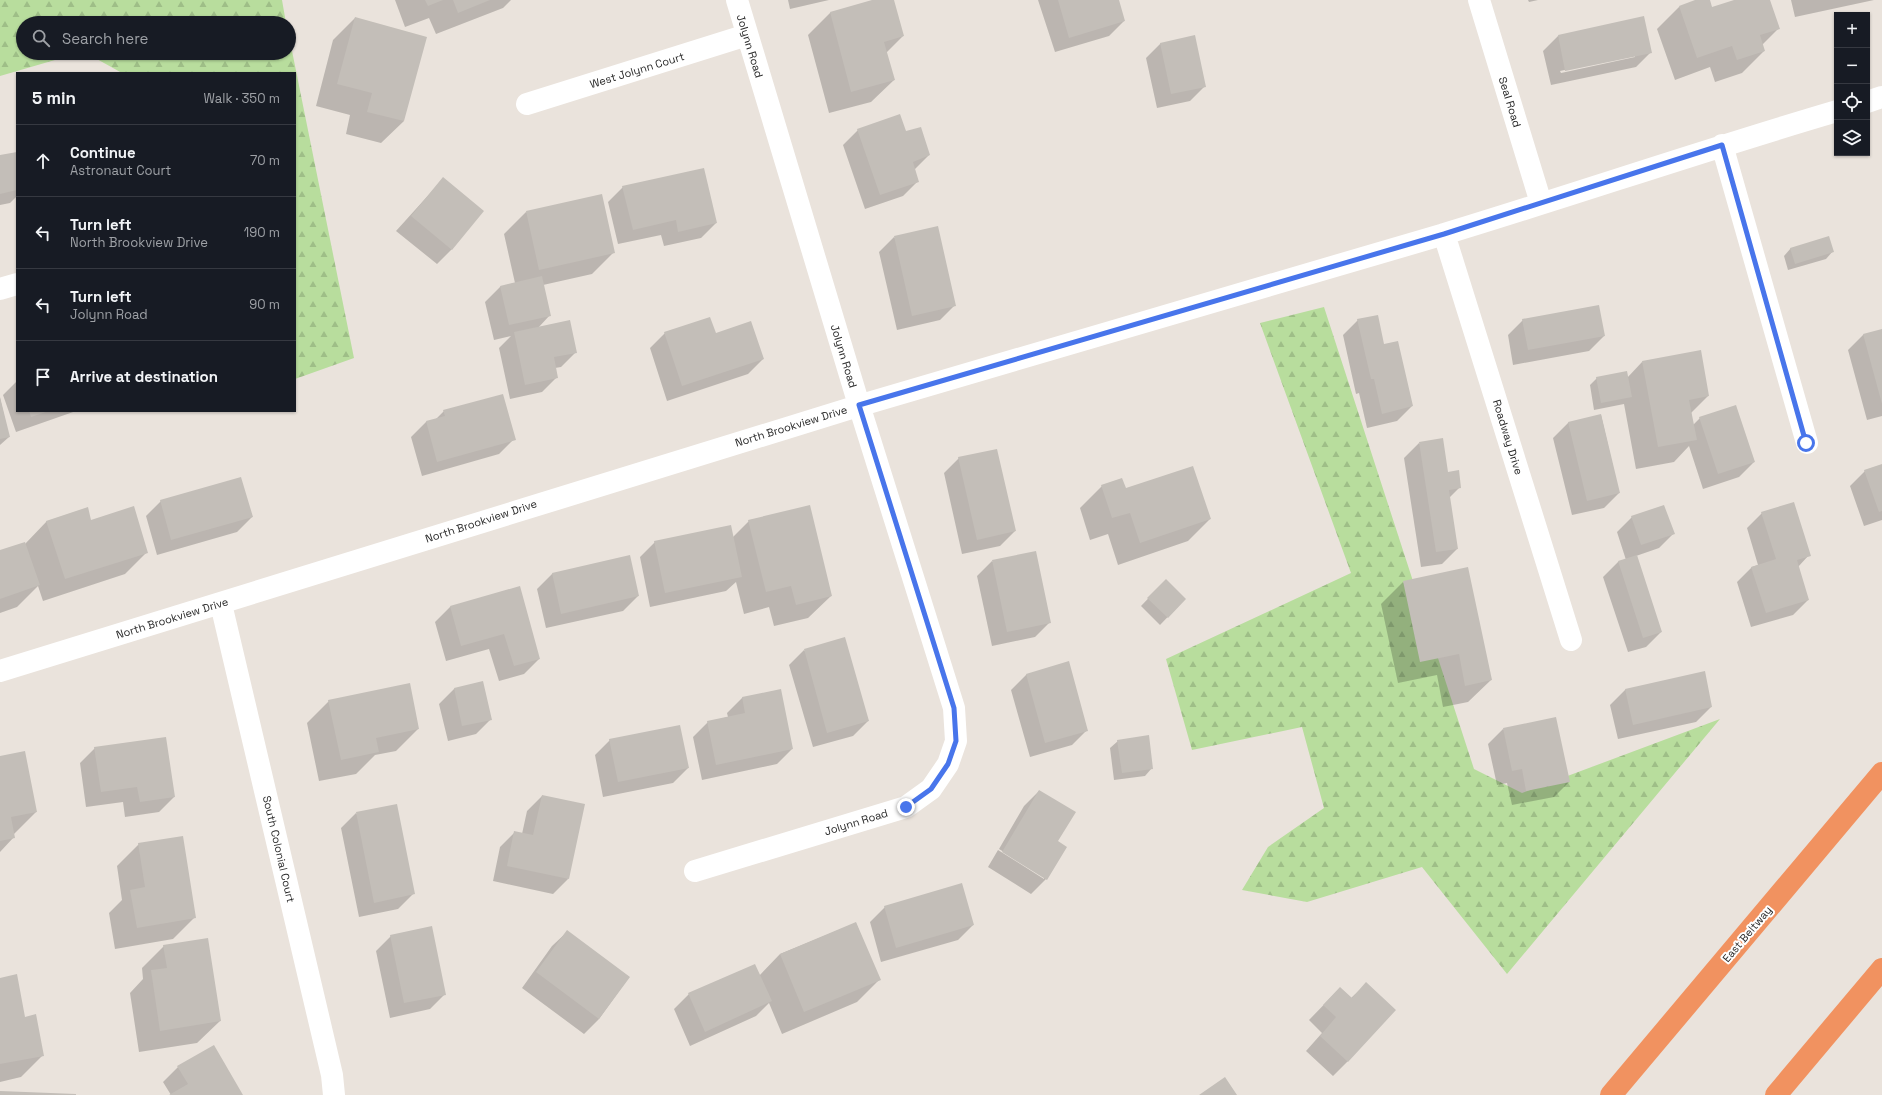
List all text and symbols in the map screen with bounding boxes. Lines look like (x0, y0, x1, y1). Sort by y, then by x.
street label: Jolynn Road (734, 12, 766, 80)
map controls (1834, 12, 1870, 156)
button: + (1834, 12, 1870, 48)
search box (16, 16, 296, 60)
icon: search (30, 27, 52, 49)
text: Search here (62, 29, 148, 48)
button: − (1834, 48, 1870, 84)
street label: West Jolynn Court (588, 49, 686, 91)
street label: Seal Road (1496, 75, 1524, 129)
button: locate (1834, 84, 1870, 120)
text: 5 min (32, 87, 76, 109)
text: Walk · 350 m (203, 90, 280, 107)
button: layers (1834, 120, 1870, 156)
text: Continue (70, 143, 136, 162)
icon: ahead (32, 150, 54, 172)
text: 70 m (250, 152, 280, 169)
text: Astronaut Court (70, 162, 171, 179)
text: Turn left (70, 215, 132, 234)
icon: left (32, 222, 54, 244)
text: 190 m (244, 224, 280, 241)
text: North Brookview Drive (70, 234, 208, 251)
text: Turn left (70, 287, 132, 306)
icon: left (32, 294, 54, 316)
text: 90 m (249, 296, 280, 313)
text: Jolynn Road (70, 306, 148, 323)
street label: Jolynn Road (828, 322, 860, 390)
icon: arrive (32, 366, 54, 388)
text: Arrive at destination (70, 367, 218, 386)
street label: Roadway Drive (1490, 398, 1526, 476)
street label: North Brookview Drive (733, 402, 849, 450)
route start (1797, 434, 1815, 452)
street label: North Brookview Drive (423, 496, 539, 546)
street label: North Brookview Drive (114, 594, 230, 642)
street label: South Colonial Court (260, 794, 298, 904)
route end (897, 798, 915, 816)
street label: Jolynn Road (822, 806, 890, 838)
street label: East Beltway (1719, 903, 1775, 965)

